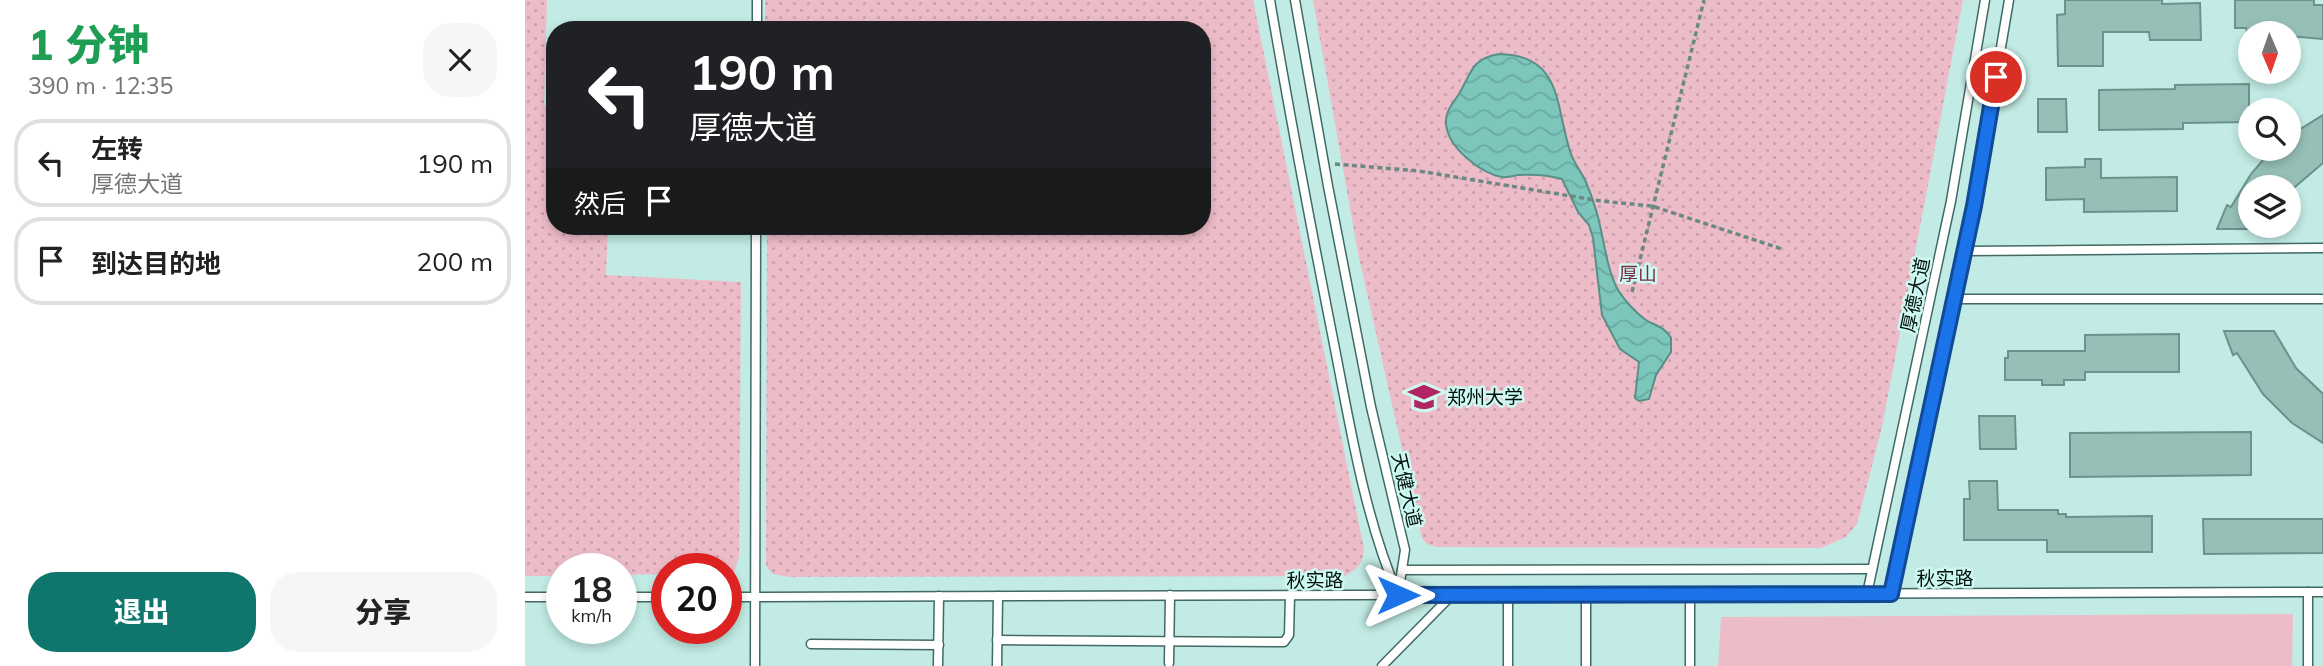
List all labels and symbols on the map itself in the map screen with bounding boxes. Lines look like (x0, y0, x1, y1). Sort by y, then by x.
north arrow (2238, 21, 2301, 84)
pin (1966, 47, 2026, 107)
street label: 厚德大道 (1895, 255, 1935, 335)
park label: 厚山 (1619, 262, 1657, 286)
school or university icon: 郑州大学 (1407, 380, 1441, 414)
place label: 郑州大学 (1447, 385, 1523, 409)
street label: 天健大道 (1387, 450, 1427, 530)
speed limit sign: 20 (651, 553, 742, 644)
position arrow (1361, 558, 1435, 632)
street label: 秋实路 (1916, 566, 1974, 590)
street label: 秋实路 (1286, 568, 1344, 592)

